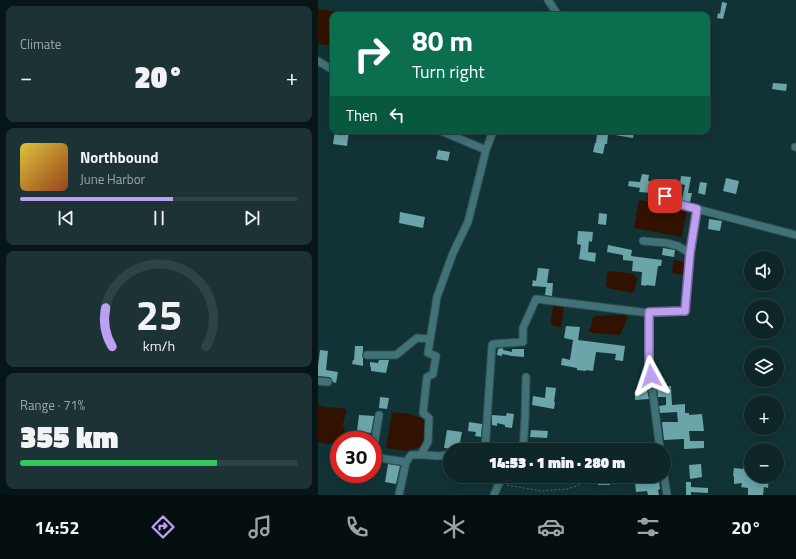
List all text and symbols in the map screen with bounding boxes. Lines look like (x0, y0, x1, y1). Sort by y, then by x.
text: 80 m (412, 19, 473, 62)
icon: right (346, 28, 398, 80)
text: Climate (20, 34, 61, 54)
text: 20° (134, 54, 184, 100)
text: Turn right (412, 58, 485, 85)
text: − (20, 60, 32, 94)
text: + (286, 60, 298, 94)
text: Then (346, 104, 378, 127)
icon: left (386, 104, 408, 126)
text: Northbound (80, 146, 159, 169)
text: June Harbor (80, 169, 145, 189)
pin (648, 179, 682, 213)
icon: arrive (654, 185, 676, 207)
icon: previous (55, 207, 77, 229)
icon: pause (148, 207, 170, 229)
icon: next (241, 207, 263, 229)
map controls (744, 251, 784, 483)
button: sound (744, 251, 784, 291)
text: 25 (136, 282, 182, 345)
button: search (744, 299, 784, 339)
text: km/h (143, 334, 175, 356)
button: layers (744, 347, 784, 387)
position arrow (630, 355, 672, 397)
text: Range · 71% (20, 395, 85, 415)
button: + (744, 395, 784, 435)
text: 355 km (20, 414, 118, 460)
speed limit sign: 30 (330, 431, 382, 483)
button: − (744, 443, 784, 483)
text: 14:53 · 1 min · 280 m (489, 451, 625, 474)
icon: directions (149, 513, 177, 541)
icon: music (246, 513, 274, 541)
icon: phone (343, 513, 371, 541)
icon: climate (440, 513, 468, 541)
icon: car (537, 513, 565, 541)
icon: filters (634, 513, 662, 541)
text: 14:52 (35, 514, 79, 541)
text: 20° (731, 514, 761, 541)

